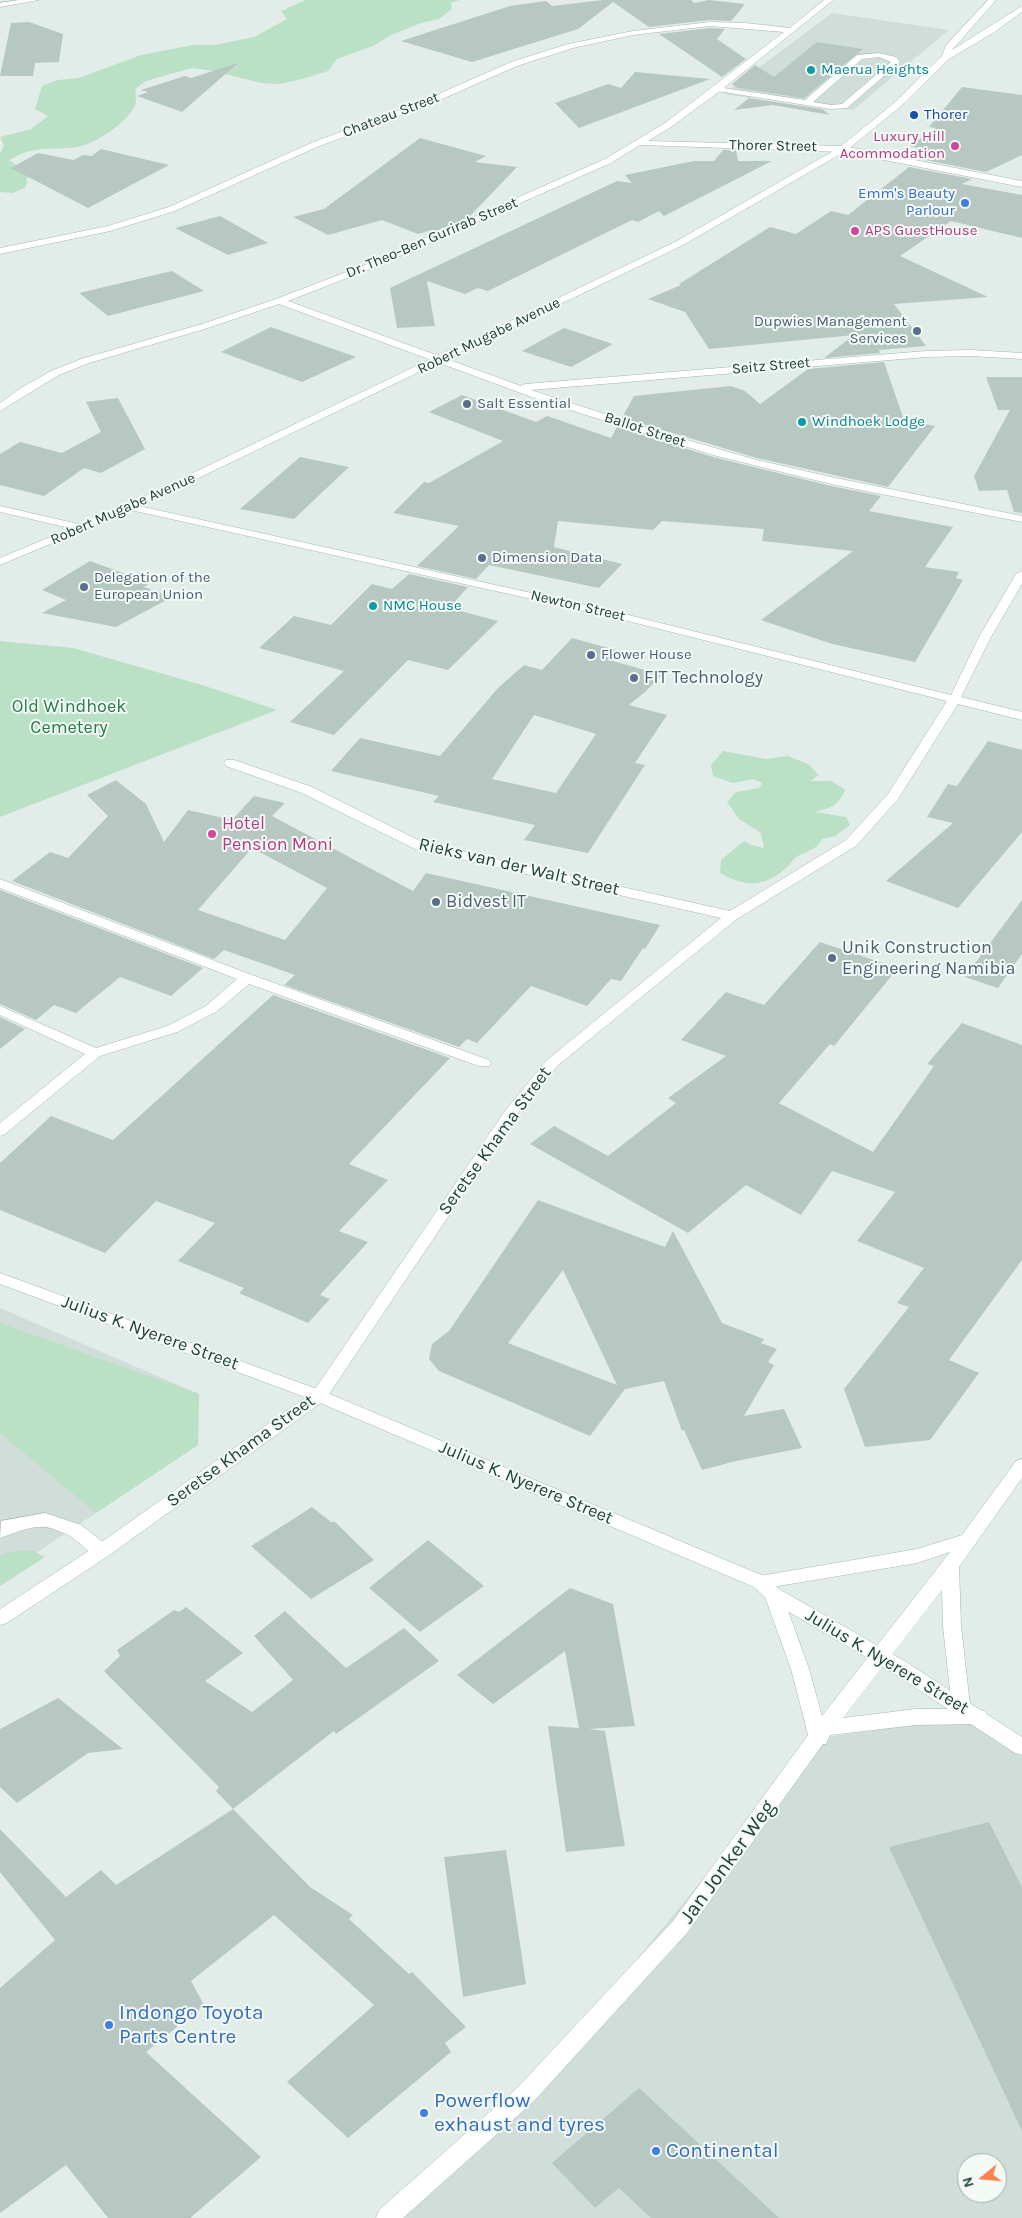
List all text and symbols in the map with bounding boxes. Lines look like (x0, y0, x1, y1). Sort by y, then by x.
place label: Maerua Heights (821, 61, 929, 79)
marker: Maerua Heights (805, 64, 817, 76)
street label: Chateau Street (340, 88, 442, 142)
place label: Thorer (924, 106, 967, 124)
marker: Thorer (908, 109, 920, 121)
place label: Luxury Hill Acommodation (840, 128, 945, 163)
street label: Thorer Street (729, 136, 817, 156)
marker: Luxury Hill Acommodation (949, 140, 961, 152)
place label: Emm's Beauty Parlour (858, 185, 955, 220)
street label: Dr. Theo-Ben Gurirab Street (343, 194, 521, 282)
marker: Emm's Beauty Parlour (959, 197, 971, 209)
place label: APS GuestHouse (865, 222, 977, 240)
marker: APS GuestHouse (849, 225, 861, 237)
street label: Robert Mugabe Avenue (415, 294, 563, 378)
place label: Dupwies Management Services (754, 313, 907, 348)
marker: Dupwies Management Services (911, 325, 923, 337)
street label: Seitz Street (731, 354, 811, 378)
place label: Salt Essential (477, 395, 571, 413)
marker: Salt Essential (461, 398, 473, 410)
street label: Ballot Street (602, 408, 688, 452)
place label: Windhoek Lodge (812, 413, 925, 431)
marker: Windhoek Lodge (796, 416, 808, 428)
street label: Robert Mugabe Avenue (48, 469, 198, 549)
place label: Dimension Data (492, 549, 602, 567)
marker: Dimension Data (476, 552, 488, 564)
place label: Delegation of the European Union (94, 569, 210, 604)
marker: Delegation of the European Union (78, 581, 90, 593)
street label: Newton Street (529, 586, 627, 626)
place label: NMC House (383, 597, 462, 615)
marker: NMC House (367, 600, 379, 612)
place label: Flower House (601, 646, 692, 664)
marker: Flower House (585, 649, 597, 661)
place label: FIT Technology (644, 667, 763, 689)
marker: FIT Technology (628, 672, 640, 684)
park label: Old Windhoek Cemetery (12, 696, 126, 739)
place label: Hotel Pension Moni (222, 813, 333, 856)
marker: Hotel Pension Moni (206, 828, 218, 840)
street label: Rieks van der Walt Street (417, 833, 621, 901)
place label: Bidvest IT (446, 891, 526, 913)
marker: Bidvest IT (430, 896, 442, 908)
place label: Unik Construction Engineering Namibia (842, 937, 1015, 980)
marker: Unik Construction Engineering Namibia (826, 952, 838, 964)
street label: Seretse Khama Street (434, 1063, 556, 1219)
street label: Julius K. Nyerere Street (59, 1291, 241, 1375)
street label: Seretse Khama Street (163, 1390, 319, 1512)
street label: Julius K. Nyerere Street (436, 1437, 616, 1529)
street label: Julius K. Nyerere Street (801, 1605, 973, 1719)
street label: Jan Jonker Weg (675, 1795, 781, 1929)
place label: Indongo Toyota Parts Centre (119, 2000, 264, 2050)
marker: Indongo Toyota Parts Centre (103, 2019, 115, 2031)
place label: Powerflow exhaust and tyres (434, 2088, 605, 2138)
marker: Powerflow exhaust and tyres (418, 2107, 430, 2119)
place label: Continental (666, 2138, 779, 2164)
marker: Continental (650, 2145, 662, 2157)
north arrow (957, 2153, 1007, 2203)
text: N (959, 2175, 978, 2190)

